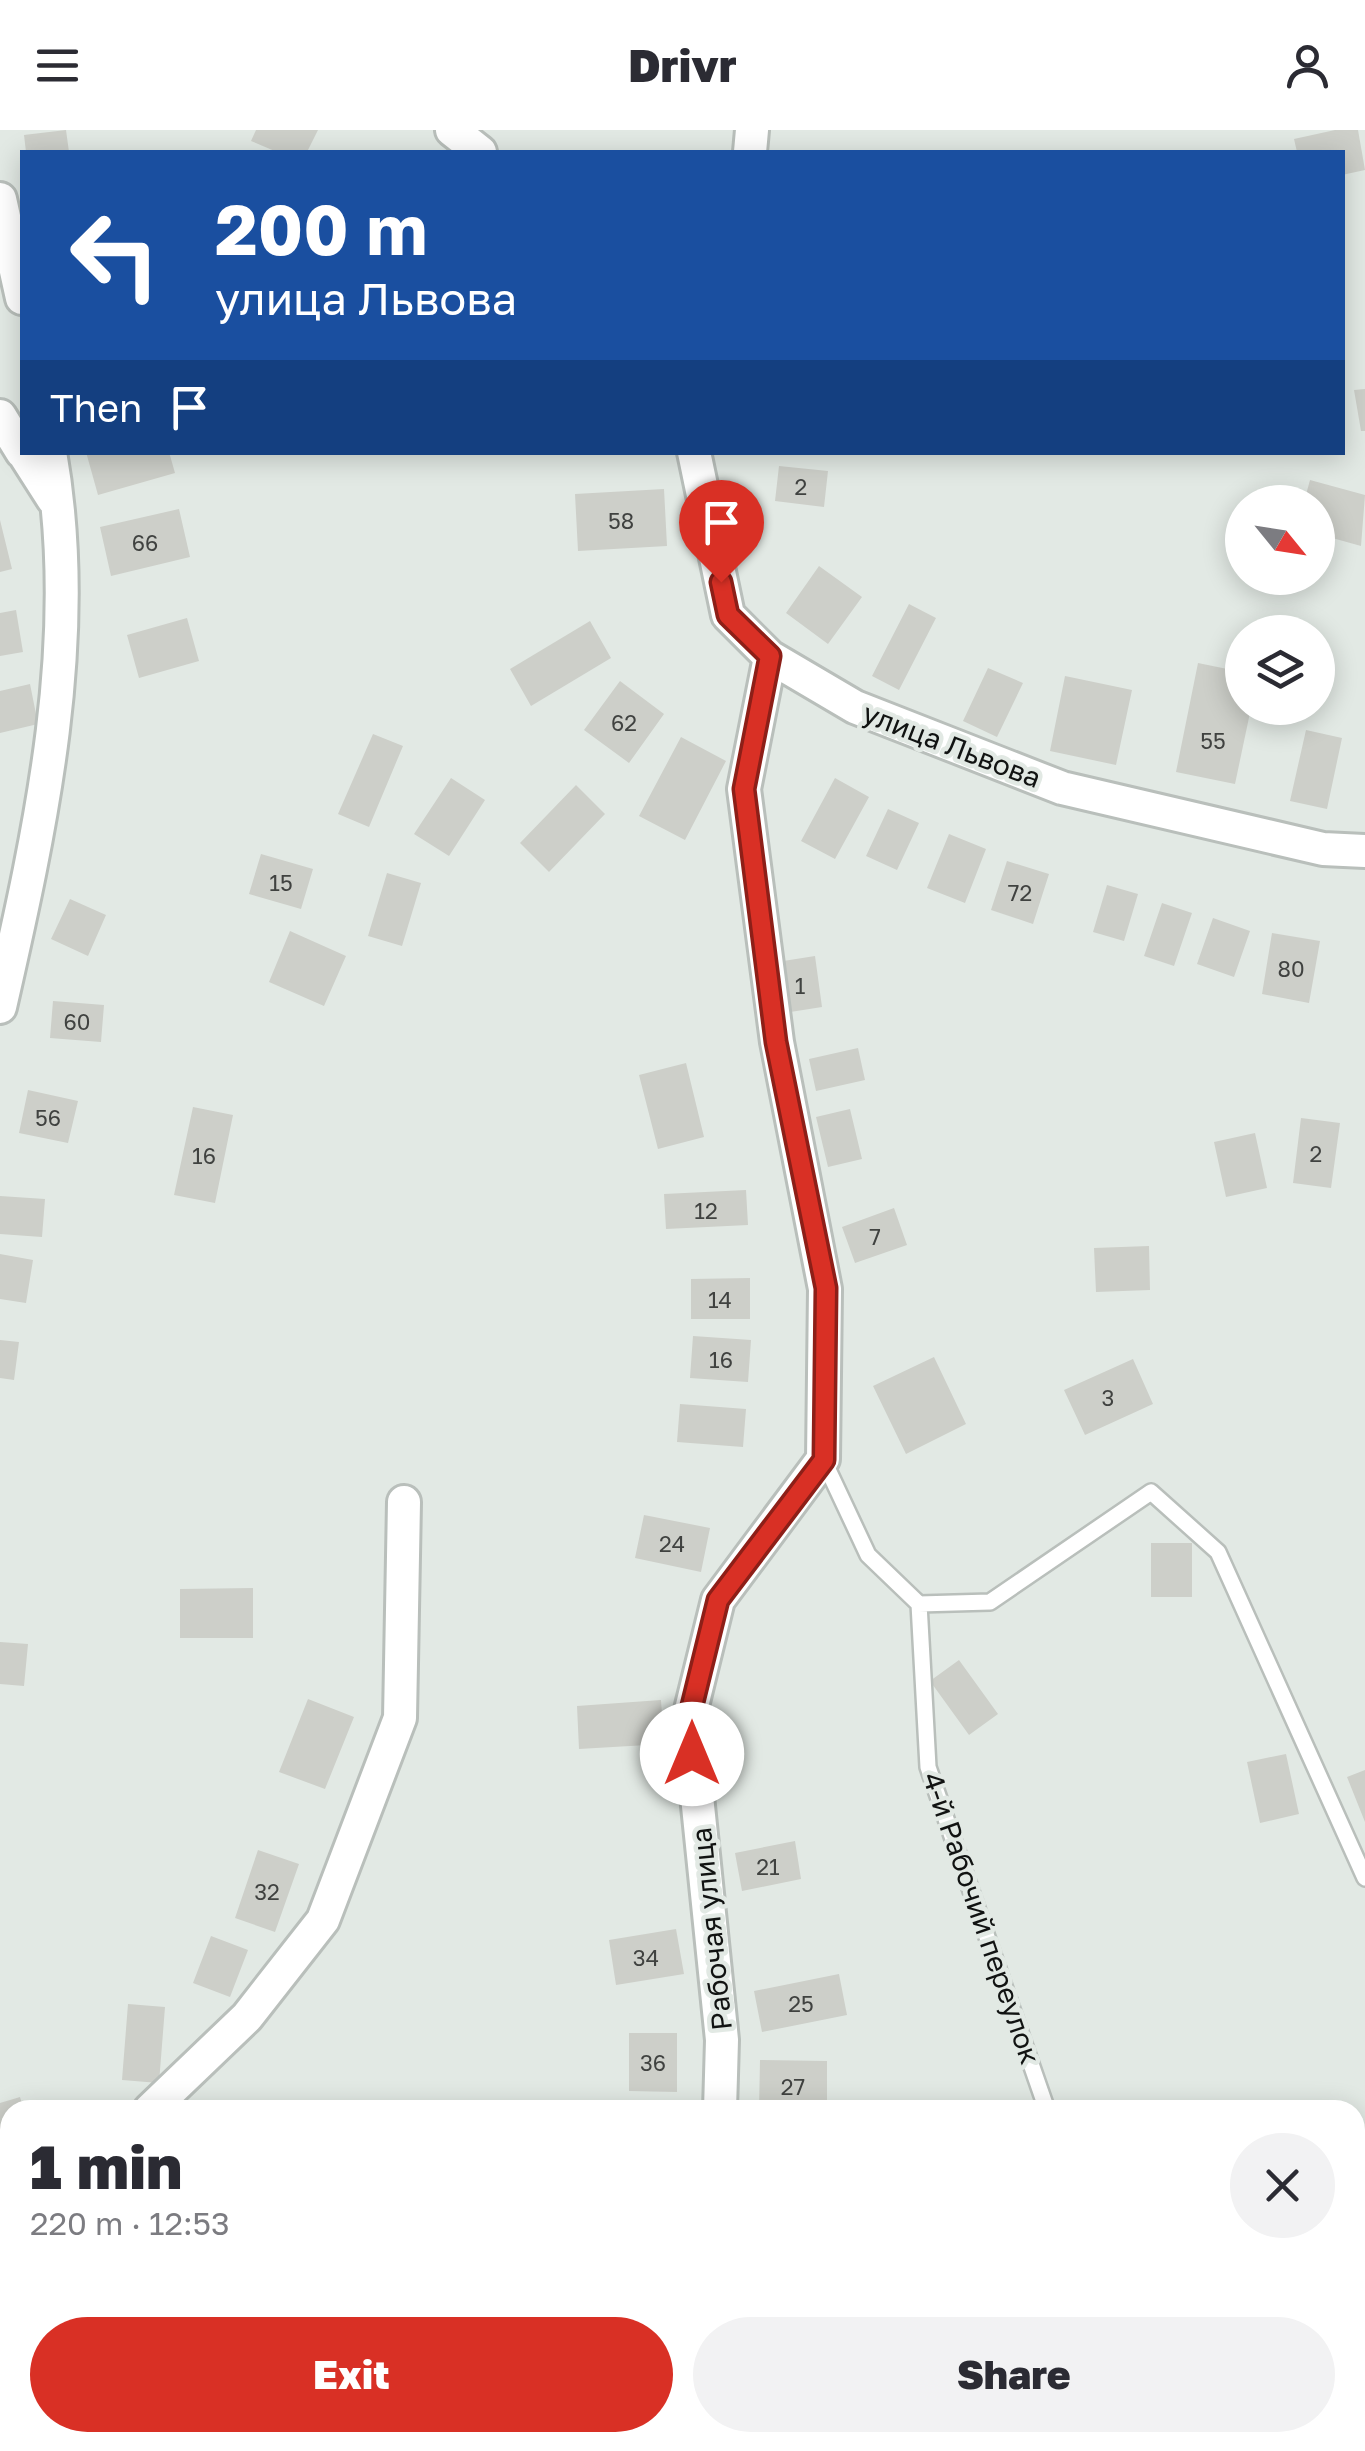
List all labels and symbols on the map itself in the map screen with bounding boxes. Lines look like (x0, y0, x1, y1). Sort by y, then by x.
house number: 2 (795, 473, 807, 500)
pin (679, 480, 764, 583)
north arrow (1225, 485, 1335, 595)
house number: 58 (608, 507, 634, 534)
house number: 66 (132, 529, 158, 556)
street label: улица Львова (858, 696, 1046, 794)
house number: 62 (611, 709, 637, 736)
house number: 55 (1200, 727, 1226, 754)
house number: 15 (269, 869, 293, 896)
house number: 72 (1008, 879, 1032, 906)
house number: 80 (1277, 955, 1305, 982)
house number: 1 (795, 972, 806, 999)
house number: 60 (64, 1008, 90, 1035)
house number: 56 (35, 1104, 61, 1131)
house number: 2 (1310, 1140, 1322, 1167)
house number: 16 (192, 1142, 216, 1169)
house number: 12 (694, 1197, 718, 1224)
house number: 7 (869, 1223, 881, 1250)
house number: 14 (708, 1286, 732, 1313)
house number: 16 (709, 1346, 733, 1373)
house number: 3 (1102, 1384, 1114, 1411)
house number: 24 (659, 1530, 685, 1557)
position arrow (640, 1702, 744, 1806)
street label: 4-й Рабочий переулок (917, 1768, 1047, 2068)
street label: Рабочая улица (684, 1826, 738, 2032)
house number: 21 (756, 1853, 780, 1880)
house number: 32 (254, 1878, 280, 1905)
house number: 34 (633, 1944, 659, 1971)
house number: 25 (788, 1990, 814, 2017)
house number: 36 (640, 2049, 666, 2076)
house number: 27 (781, 2073, 805, 2100)

